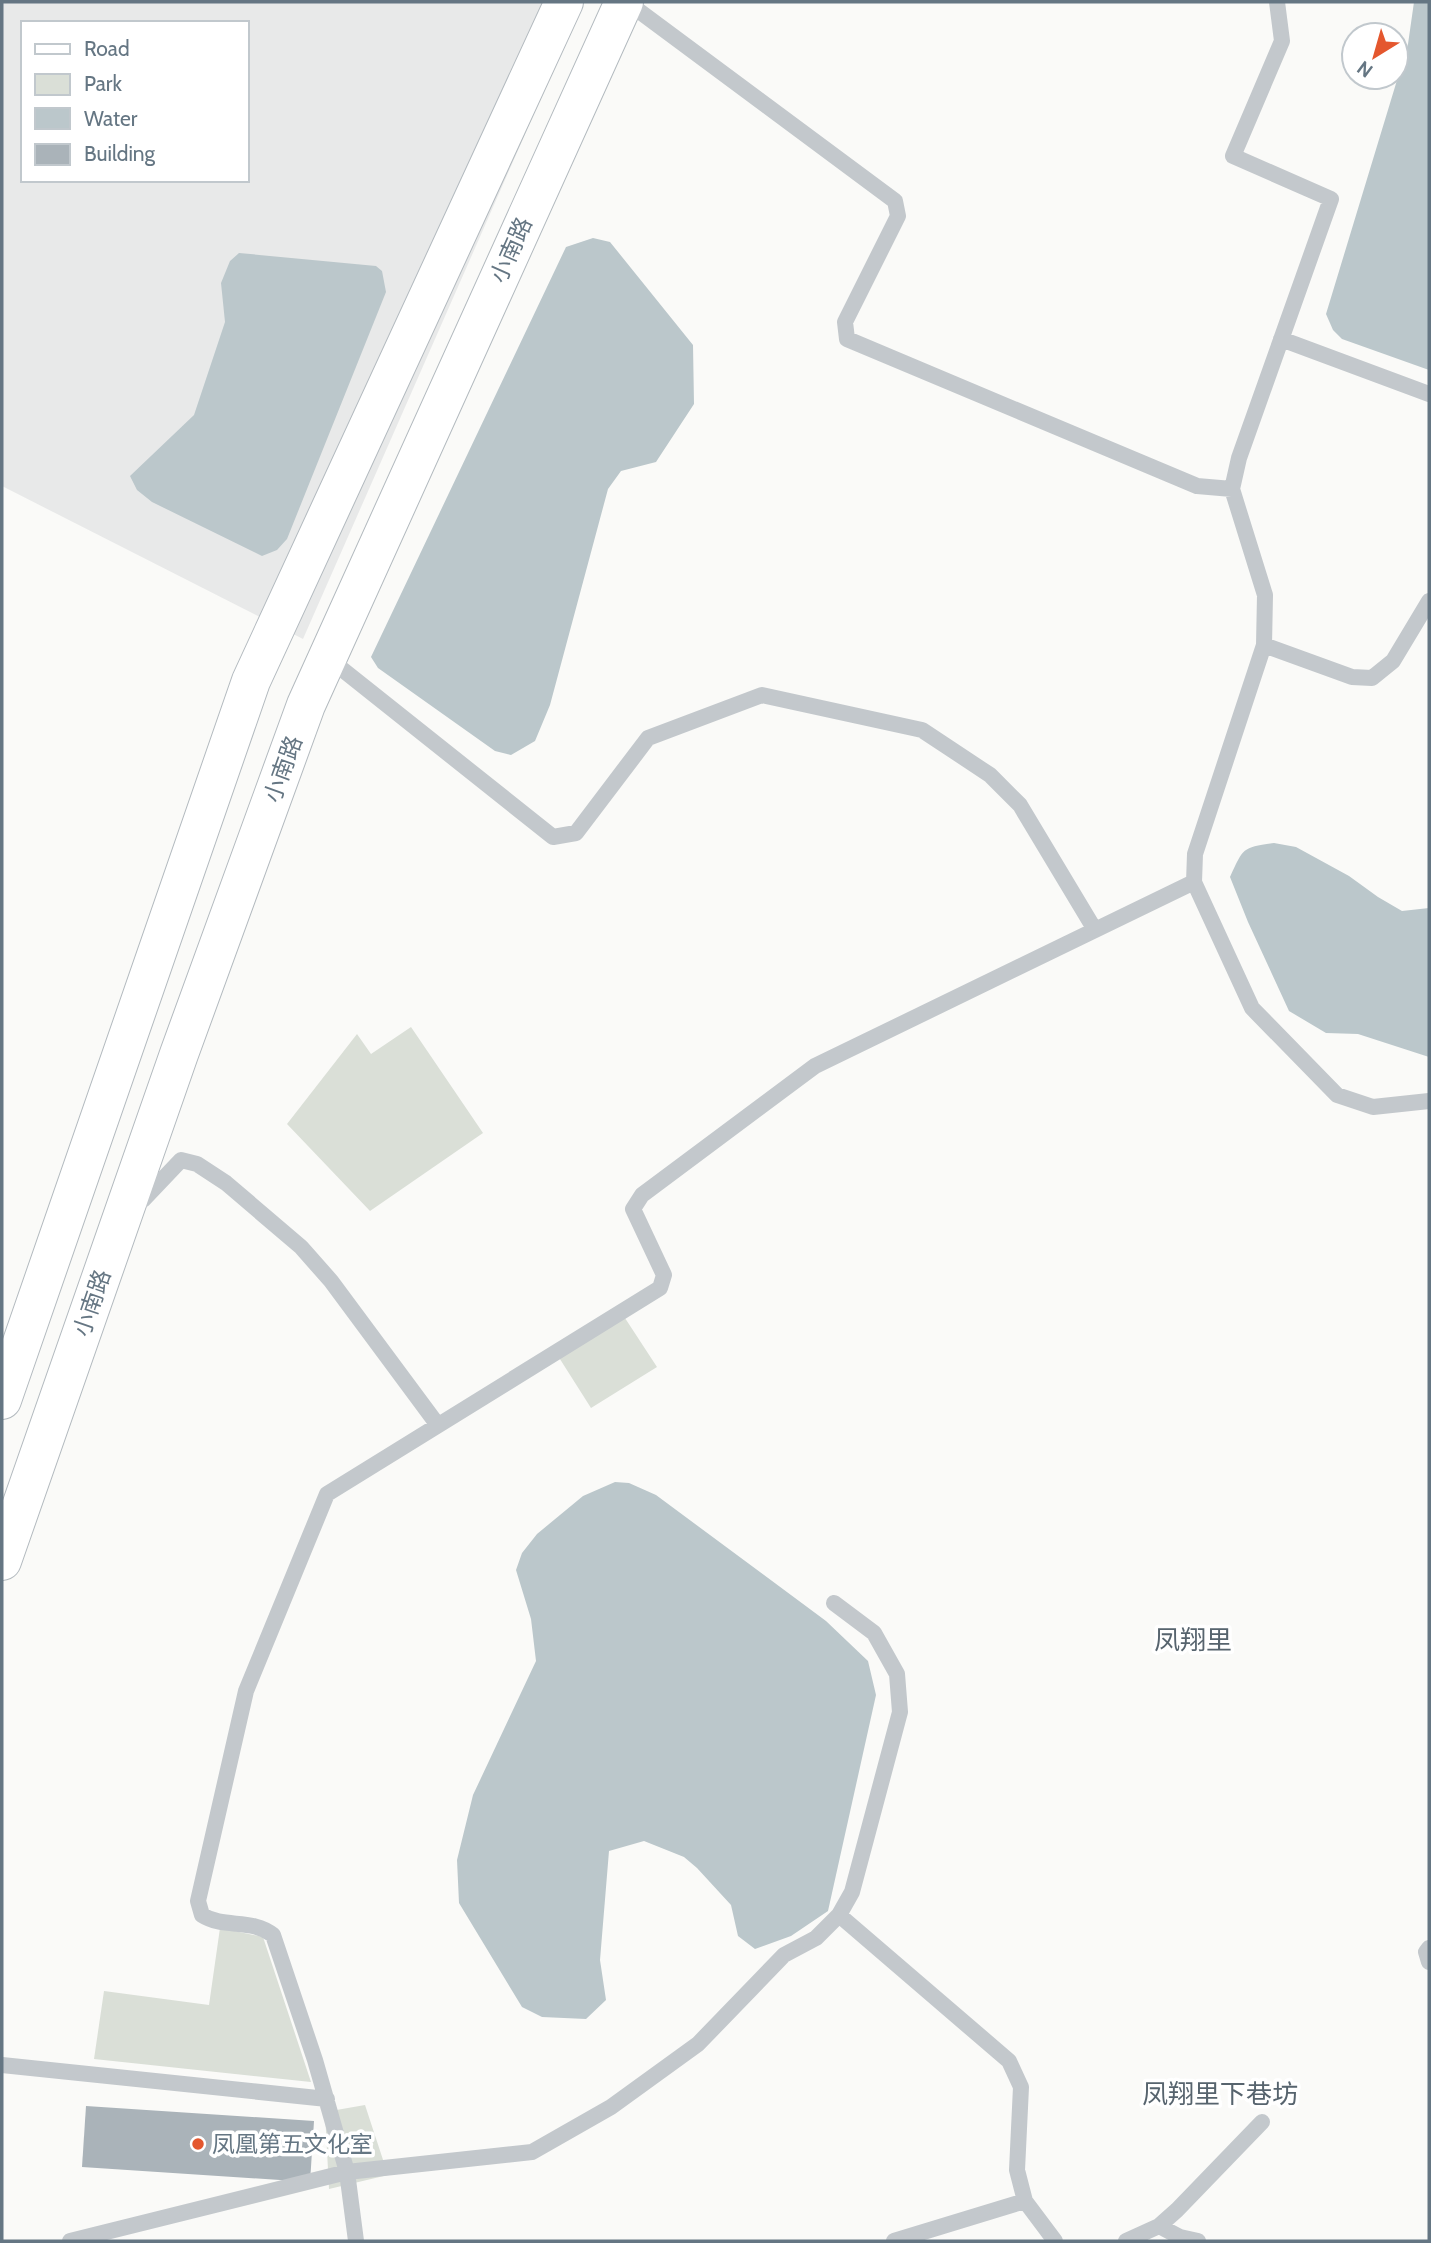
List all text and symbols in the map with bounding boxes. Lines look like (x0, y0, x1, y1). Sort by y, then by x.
legend (21, 21, 248, 182)
north arrow (1340, 21, 1410, 91)
text: Road (84, 36, 130, 61)
text: N (1353, 56, 1377, 82)
text: Park (84, 71, 122, 96)
text: Water (84, 106, 138, 131)
text: Building (84, 141, 156, 166)
street label: 小南路 (484, 213, 538, 287)
street label: 小南路 (258, 732, 308, 806)
street label: 小南路 (68, 1266, 116, 1340)
district label: 凤翔里 (1154, 1624, 1232, 1656)
district label: 凤翔里下巷坊 (1142, 2078, 1298, 2110)
place label: 凤凰第五文化室 (212, 2130, 373, 2158)
marker: 凤凰第五文化室 (190, 2136, 206, 2152)

